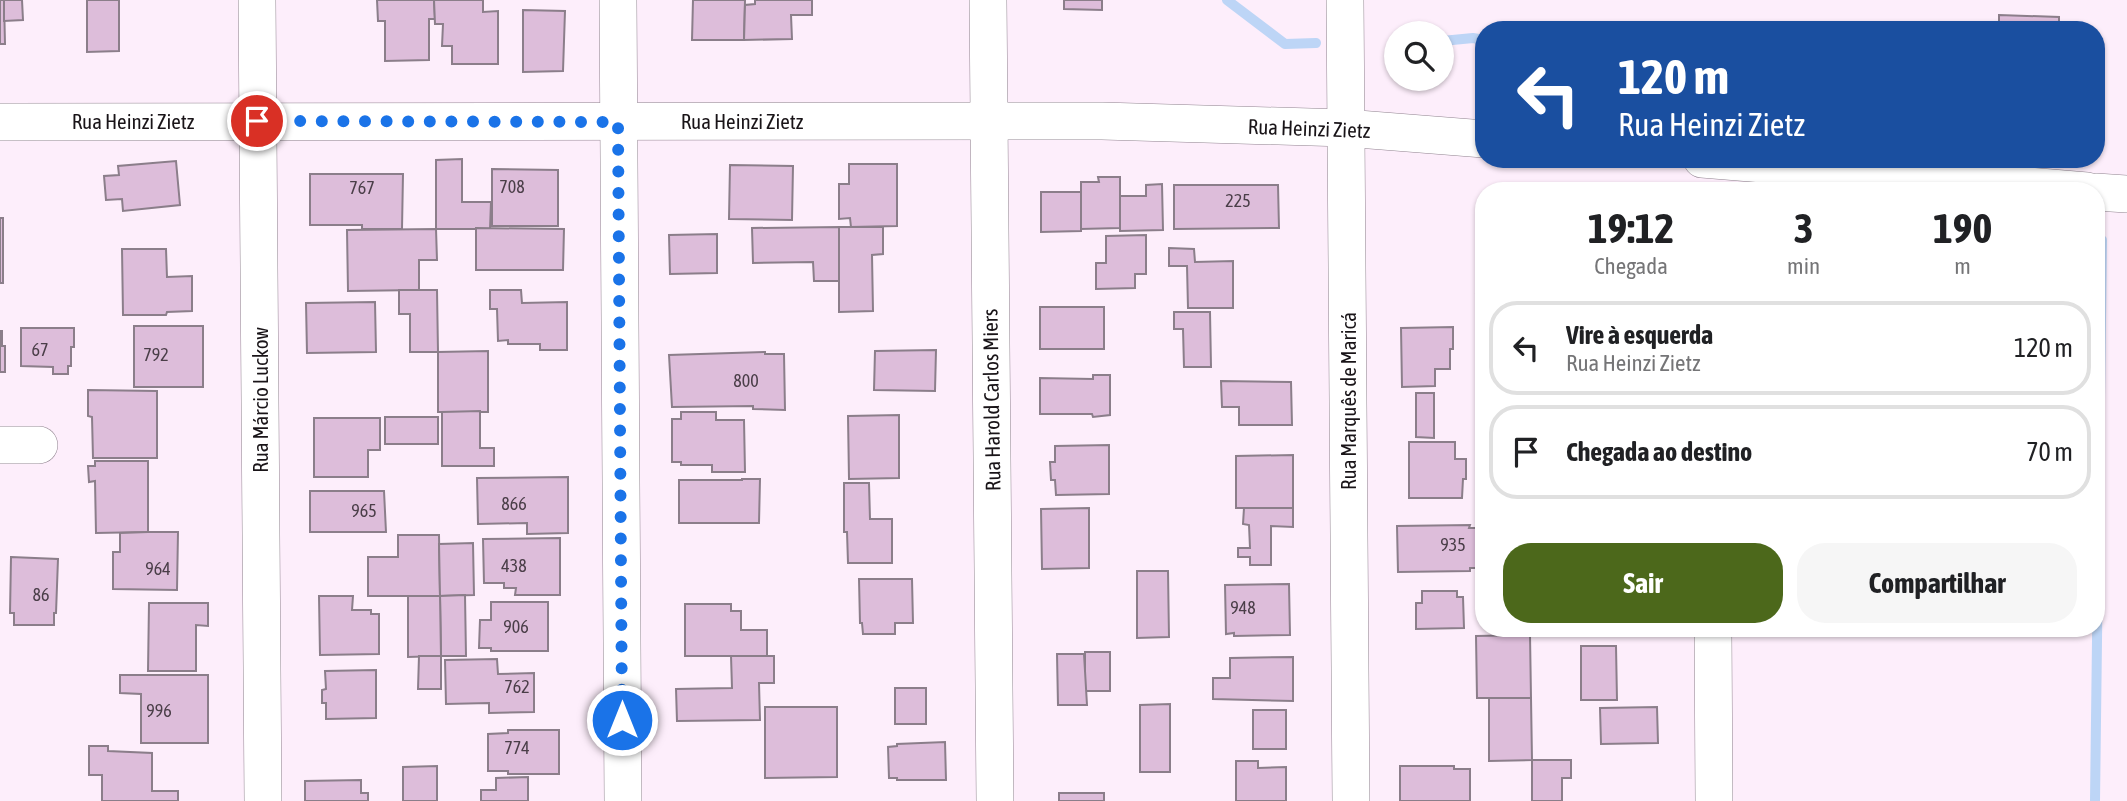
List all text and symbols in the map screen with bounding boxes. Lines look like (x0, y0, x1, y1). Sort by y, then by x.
map controls (1384, 21, 1454, 91)
button: search (1384, 21, 1454, 91)
text: 120 m (1618, 48, 1729, 104)
icon: left (1503, 49, 1594, 140)
pin (227, 91, 287, 151)
icon: arrive (238, 102, 276, 140)
text: Rua Heinzi Zietz (1618, 106, 1805, 143)
street label: Rua Heinzi Zietz (72, 109, 195, 133)
street label: Rua Heinzi Zietz (681, 109, 804, 133)
street label: Rua Heinzi Zietz (1247, 114, 1371, 142)
house number: 708 (499, 176, 525, 197)
house number: 767 (349, 177, 375, 198)
house number: 225 (1225, 190, 1251, 211)
text: 19:12 (1588, 204, 1674, 252)
text: 3 (1794, 204, 1813, 252)
text: 190 (1933, 204, 1992, 252)
text: Chegada (1594, 253, 1668, 279)
text: min (1787, 253, 1820, 279)
text: m (1954, 253, 1971, 279)
street label: Rua Harold Carlos Miers (977, 309, 1005, 491)
street label: Rua Marquês de Maricá (1336, 312, 1360, 490)
text: Vire à esquerda (1566, 320, 1713, 350)
street label: Rua Márcio Luckow (248, 327, 272, 473)
icon: left (1507, 329, 1545, 367)
text: 120 m (2014, 333, 2073, 363)
house number: 67 (32, 339, 48, 360)
house number: 792 (143, 344, 169, 365)
text: Rua Heinzi Zietz (1566, 350, 1700, 376)
house number: 800 (733, 370, 759, 391)
icon: arrive (1507, 433, 1545, 471)
text: Chegada ao destino (1566, 437, 1752, 467)
text: 70 m (2026, 437, 2073, 467)
house number: 866 (501, 493, 527, 514)
house number: 965 (351, 500, 377, 521)
house number: 935 (1440, 534, 1466, 555)
button: Sair (1503, 543, 1783, 623)
button: Compartilhar (1797, 543, 2077, 623)
house number: 438 (501, 555, 527, 576)
house number: 964 (145, 558, 171, 579)
house number: 86 (33, 584, 49, 605)
house number: 948 (1230, 597, 1256, 618)
house number: 906 (503, 616, 529, 637)
house number: 762 (504, 676, 530, 697)
position arrow (585, 683, 659, 757)
house number: 996 (146, 700, 172, 721)
house number: 774 (504, 737, 530, 758)

